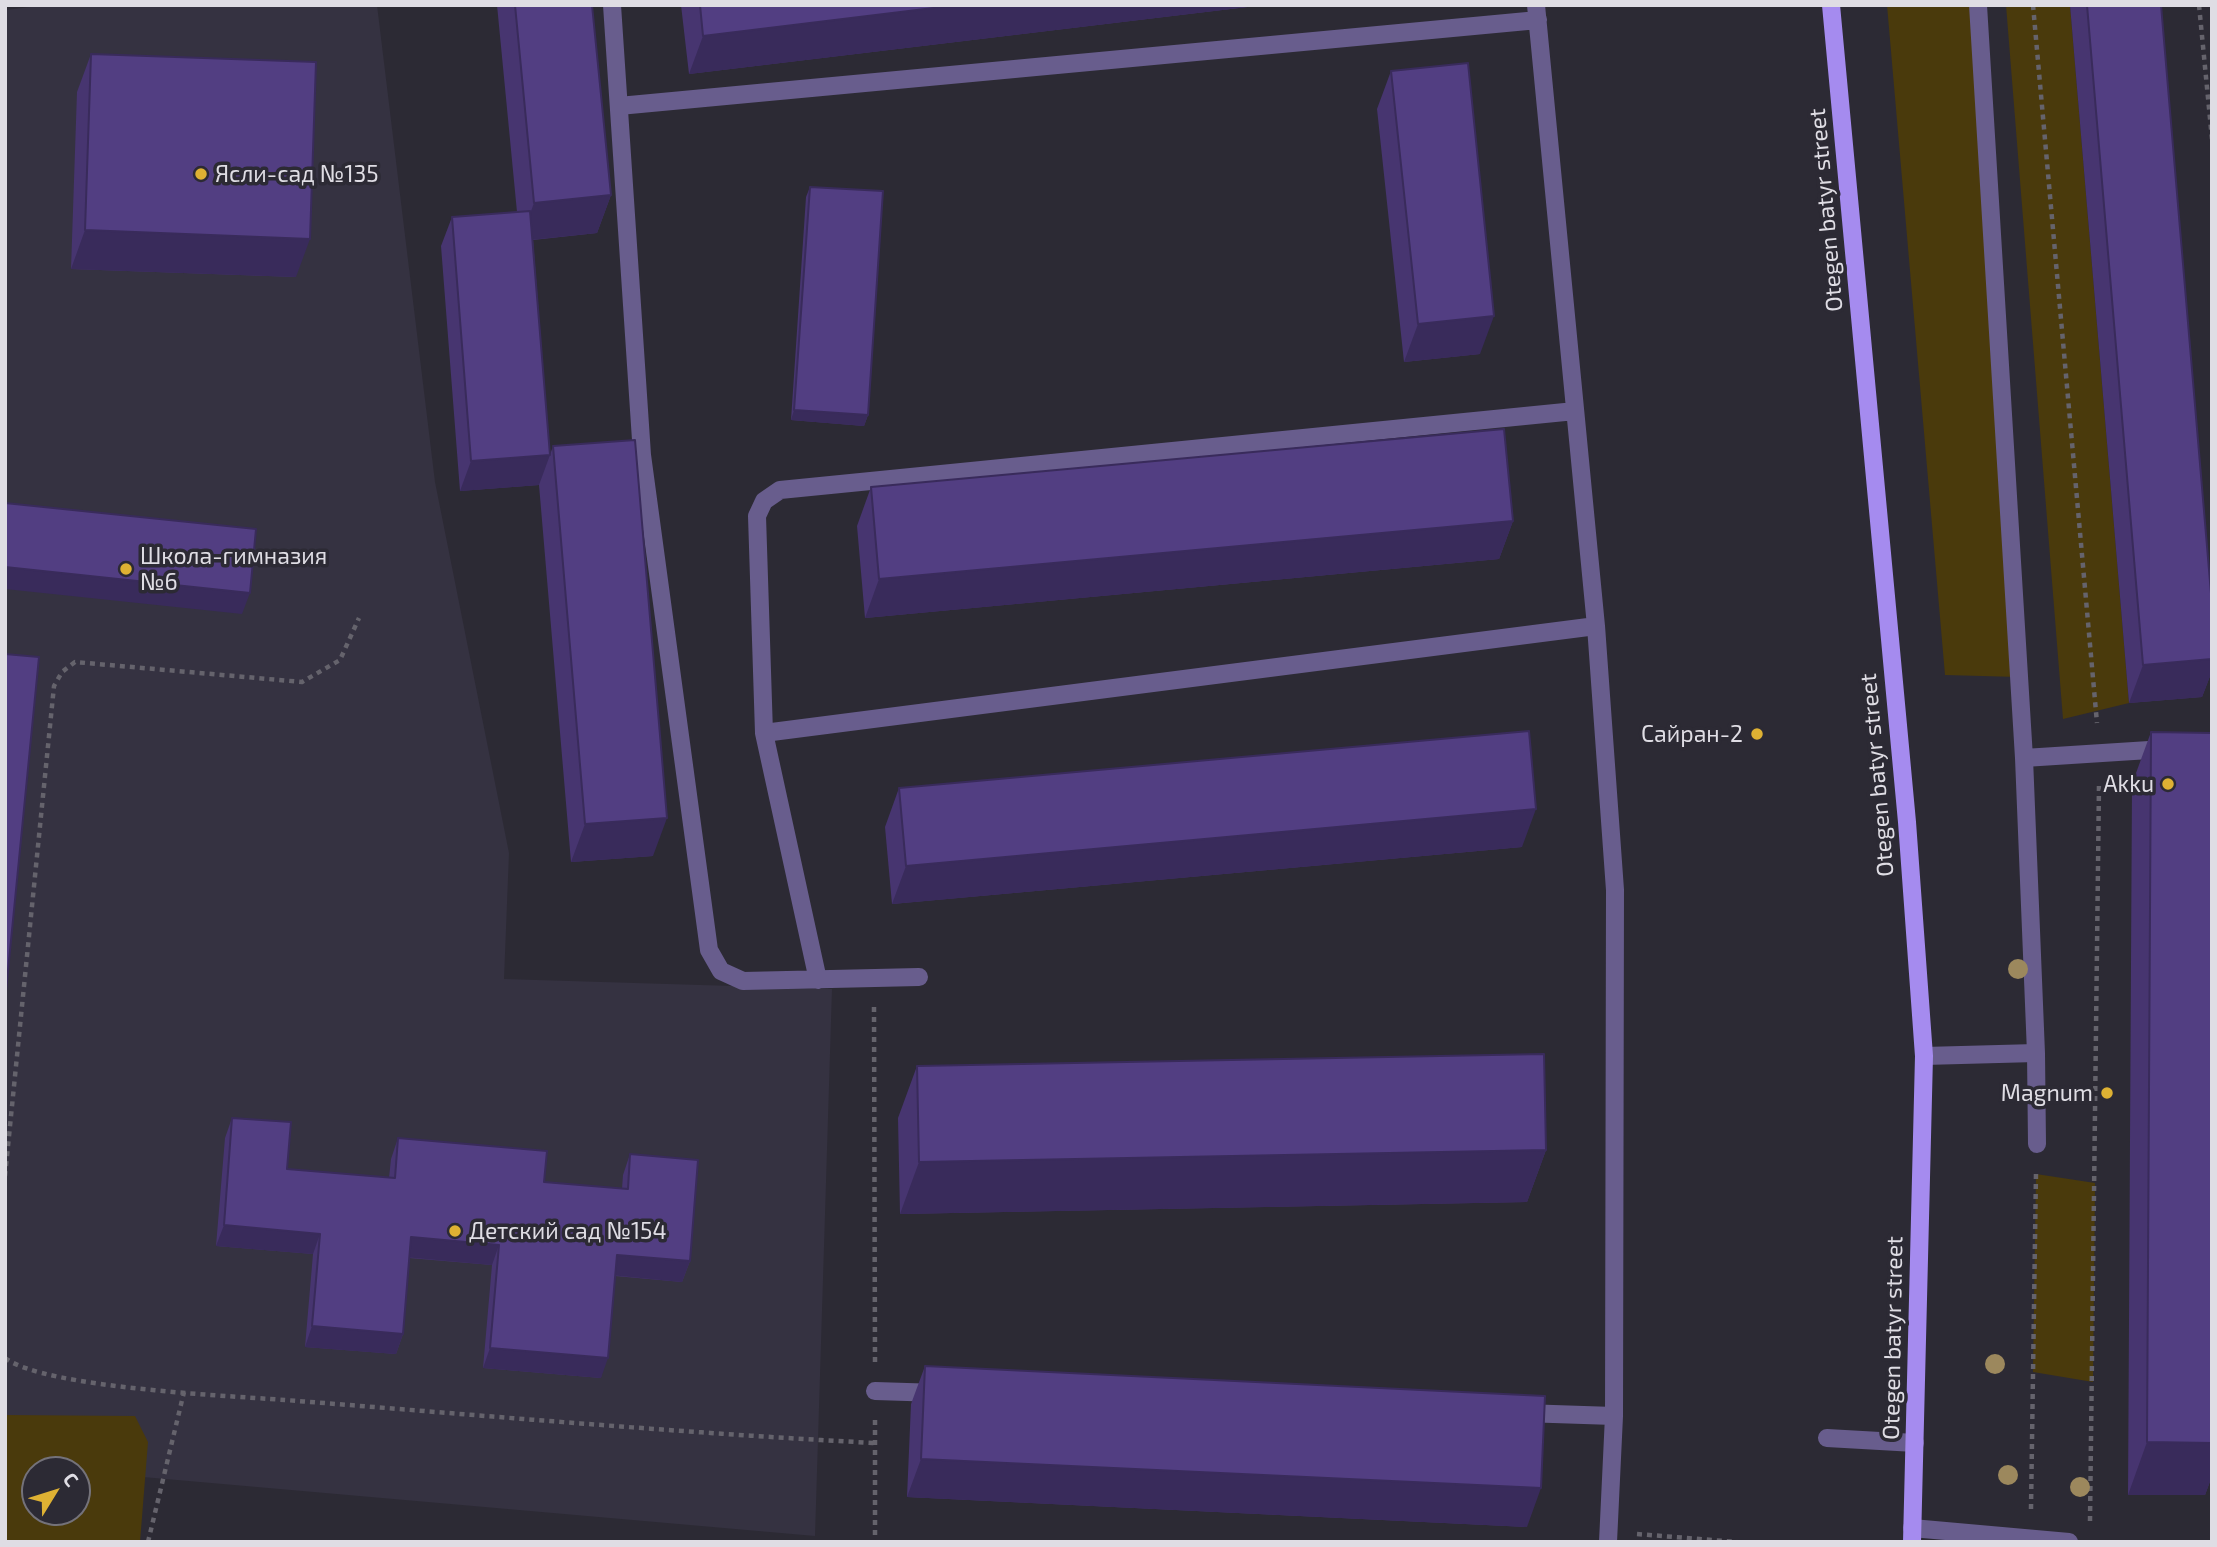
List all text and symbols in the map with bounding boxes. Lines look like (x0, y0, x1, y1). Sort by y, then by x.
street label: Otegen batyr street (1803, 107, 1849, 313)
place label: Ясли-сад №135 (215, 160, 379, 188)
marker: Ясли-сад №135 (193, 166, 209, 182)
place label: Школа-гимназия №6 (140, 542, 327, 596)
marker: Школа-гимназия №6 (118, 561, 134, 577)
street label: Otegen batyr street (1854, 672, 1900, 878)
place label: Сайран-2 (1641, 720, 1743, 748)
marker: Сайран-2 (1749, 726, 1765, 742)
place label: Akku (2103, 770, 2154, 798)
marker: Akku (2160, 776, 2176, 792)
place label: Magnum (2001, 1079, 2093, 1107)
marker: Magnum (2099, 1085, 2115, 1101)
place label: Детский сад №154 (469, 1217, 667, 1245)
marker: Детский сад №154 (447, 1223, 463, 1239)
street label: Otegen batyr street (1877, 1236, 1909, 1440)
north arrow (21, 1456, 91, 1526)
text: С (59, 1468, 84, 1490)

